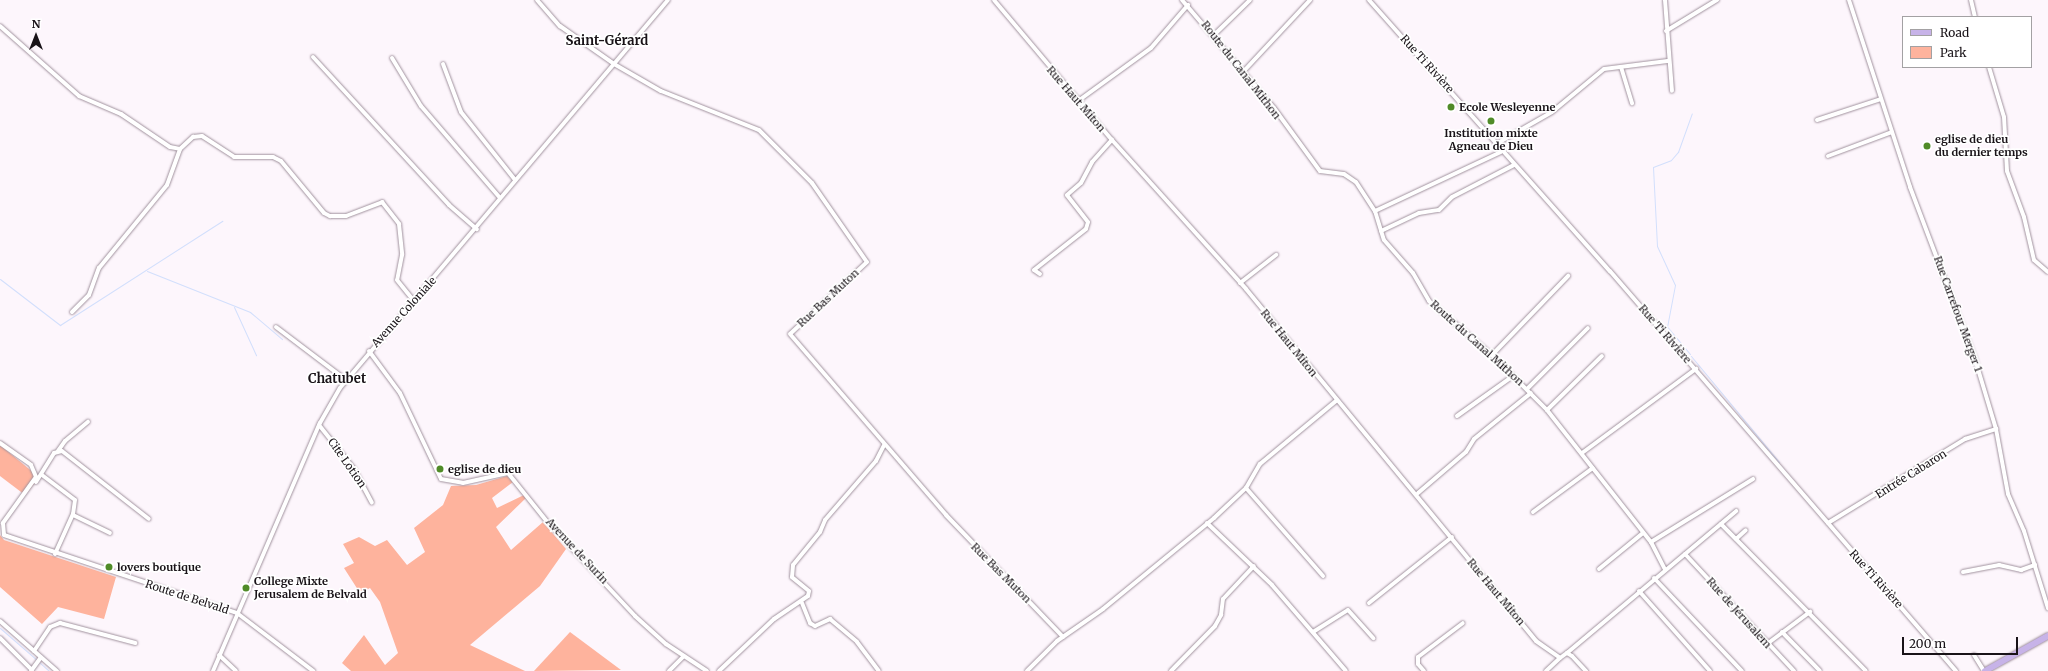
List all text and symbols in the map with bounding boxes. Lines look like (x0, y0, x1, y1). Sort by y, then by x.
north arrow (16, 16, 56, 56)
legend (1902, 16, 2032, 68)
text: N (32, 17, 40, 31)
street label: Route du Canal Mithon (1198, 18, 1284, 122)
text: Road (1940, 25, 1969, 40)
street label: Rue Ti Rivière (1397, 32, 1457, 96)
district label: Saint-Gérard (566, 33, 648, 49)
text: Park (1940, 45, 1967, 60)
street label: Rue Haut Miton (1044, 63, 1108, 135)
place label: Ecole Wesleyenne (1459, 100, 1555, 114)
marker: Ecole Wesleyenne (1446, 102, 1456, 112)
marker: Institution mixte Agneau de Dieu (1486, 116, 1496, 126)
place label: Institution mixte Agneau de Dieu (1444, 127, 1538, 153)
place label: eglise de dieu du dernier temps (1935, 133, 2028, 159)
marker: eglise de dieu du dernier temps (1922, 141, 1932, 151)
street label: Rue Carrefour Merger 1 (1931, 254, 1985, 374)
street label: Rue Bas Muton (794, 266, 862, 330)
street label: Avenue Coloniale (369, 274, 439, 350)
street label: Route du Canal Mithon (1428, 298, 1526, 388)
street label: Rue Ti Rivière (1636, 302, 1694, 366)
street label: Rue Haut Miton (1258, 307, 1320, 379)
district label: Chatubet (308, 371, 366, 387)
street label: Cite Lotion (325, 436, 369, 490)
street label: Entrée Cabaron (1873, 447, 1949, 501)
place label: eglise de dieu (448, 462, 521, 476)
marker: eglise de dieu (435, 464, 445, 474)
street label: Avenue de Surin (543, 515, 611, 587)
street label: Rue Bas Muton (968, 540, 1034, 606)
street label: Rue Ti Rivière (1846, 547, 1906, 611)
street label: Rue Haut Miton (1464, 556, 1528, 628)
place label: lovers boutique (117, 560, 201, 574)
marker: lovers boutique (104, 562, 114, 572)
place label: College Mixte Jerusalem de Belvald (254, 575, 367, 601)
street label: Rue de Jérusalem (1704, 575, 1774, 651)
street label: Route de Belvald (144, 577, 230, 617)
marker: College Mixte Jerusalem de Belvald (241, 583, 251, 593)
scale bar (1904, 629, 2020, 655)
text: 200 m (1909, 636, 1946, 651)

